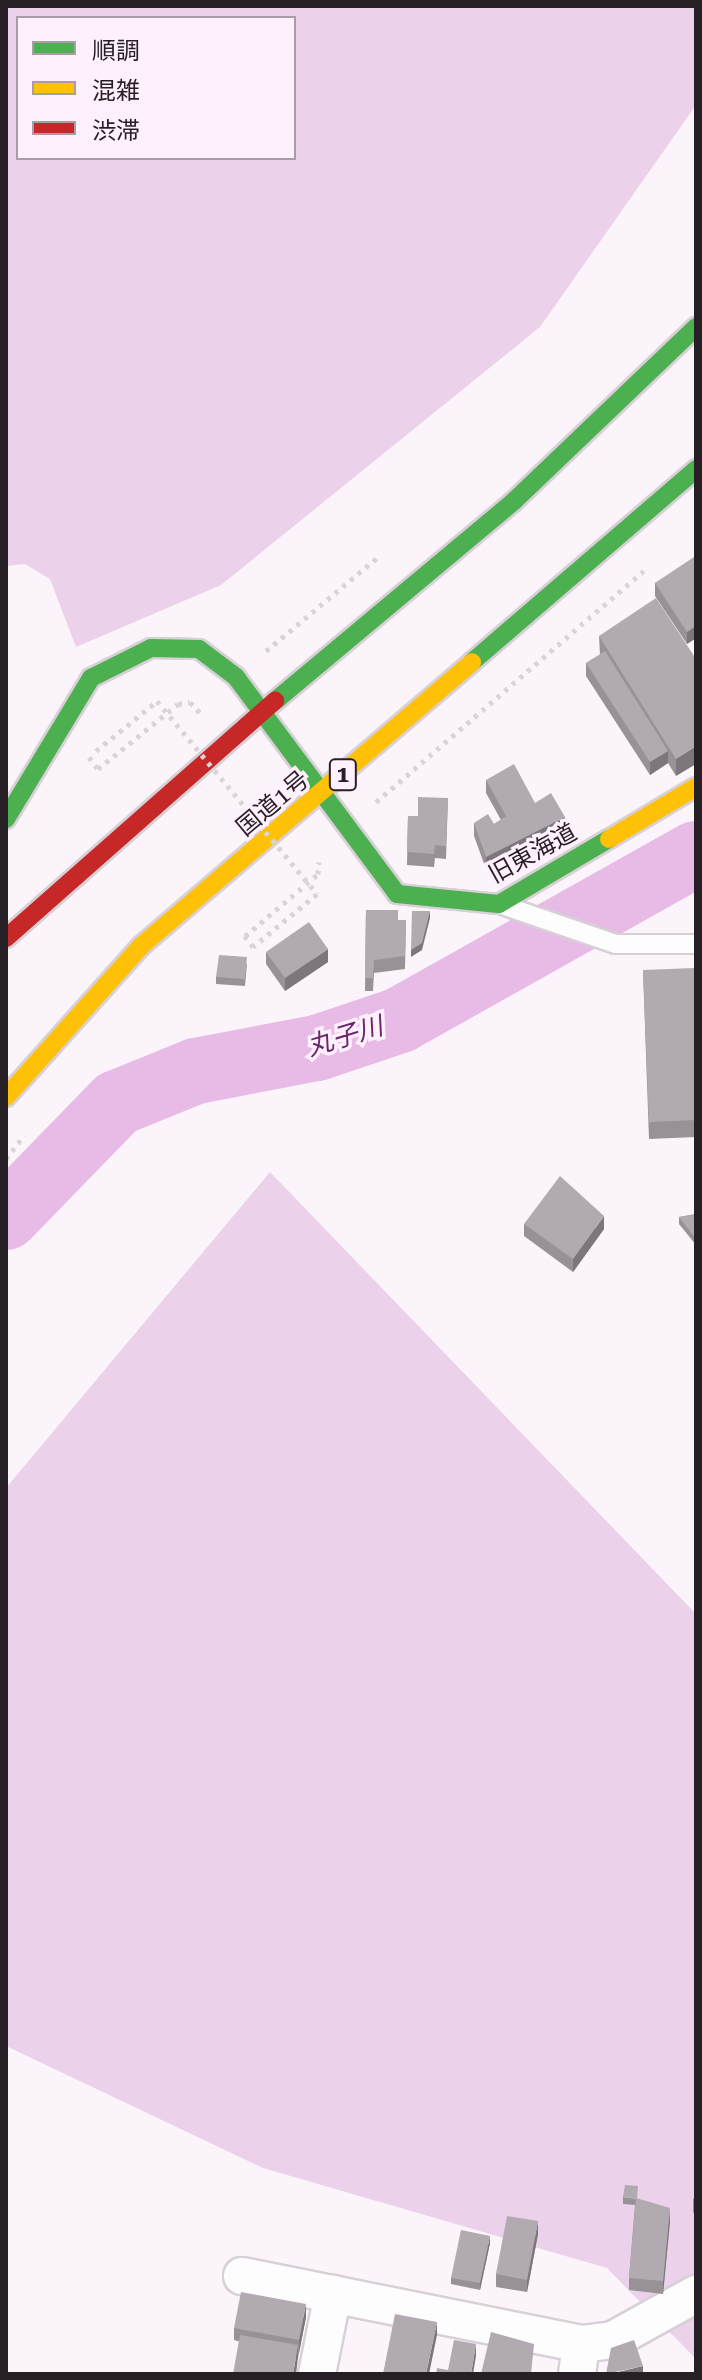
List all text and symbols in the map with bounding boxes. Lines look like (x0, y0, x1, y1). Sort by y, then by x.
legend (16, 16, 296, 160)
text: 順調 (92, 37, 140, 65)
text: 混雑 (92, 77, 140, 105)
text: 渋滞 (92, 117, 140, 145)
road number: 1 (327, 757, 359, 793)
street label: 国道1号 (231, 766, 315, 842)
street label: 旧東海道 (484, 818, 582, 890)
water label: 丸子川 (303, 1011, 387, 1063)

